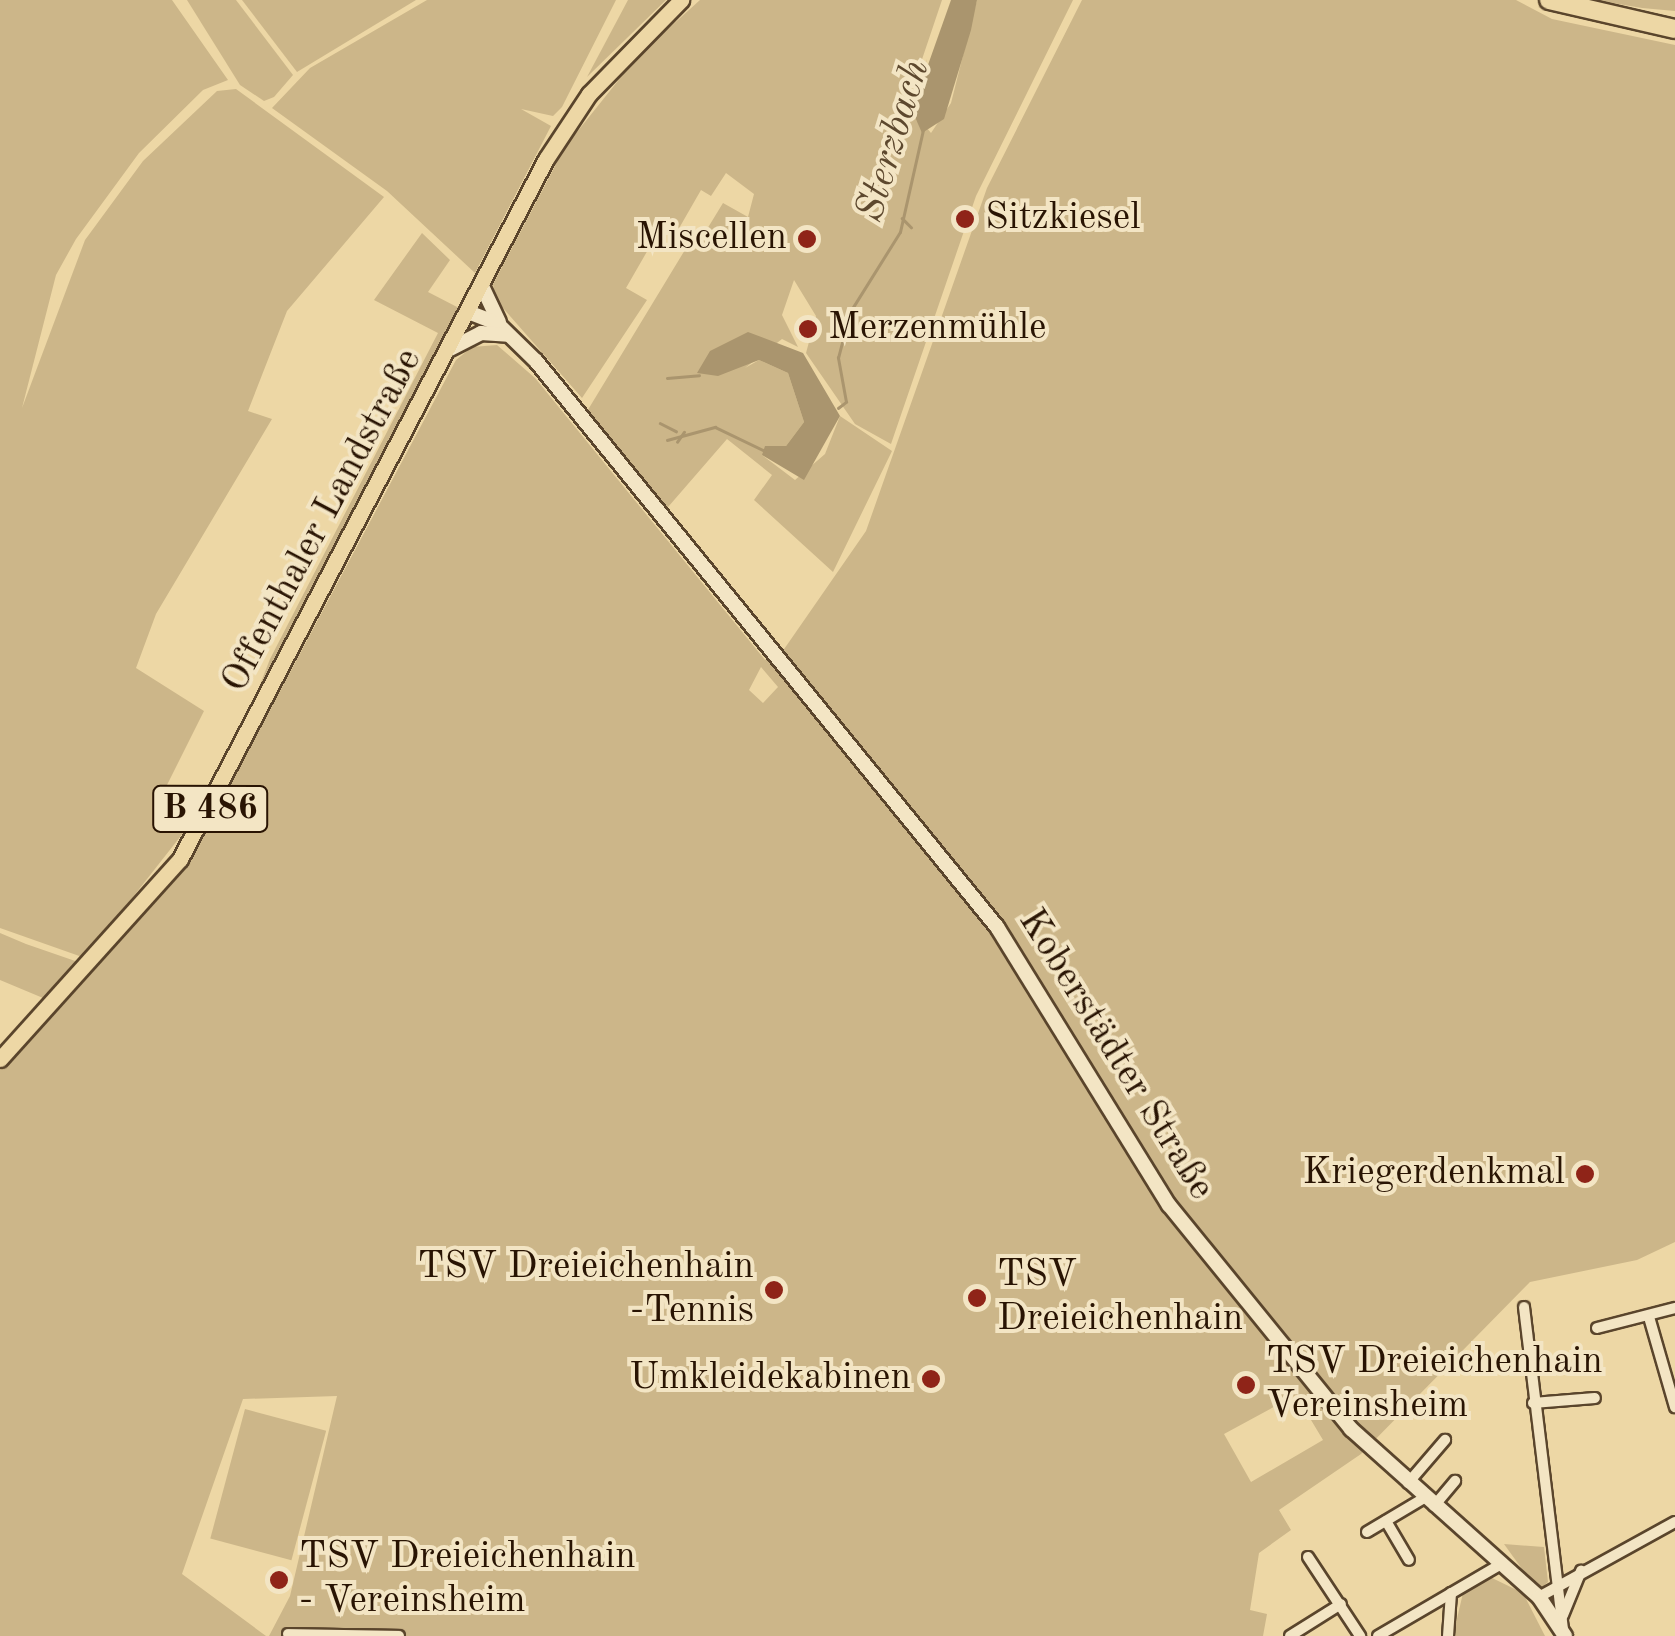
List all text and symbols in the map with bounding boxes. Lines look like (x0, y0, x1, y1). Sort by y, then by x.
water label: Sterzbach (847, 54, 941, 228)
place label: Sitzkiesel (985, 196, 1141, 242)
marker: Sitzkiesel (954, 208, 976, 230)
place label: Miscellen (636, 216, 787, 262)
marker: Miscellen (796, 228, 818, 250)
place label: Merzenmühle (828, 306, 1046, 352)
marker: Merzenmühle (797, 318, 819, 340)
street label: Offenthaler Landstraße (213, 341, 433, 701)
road number: B 486 (150, 779, 270, 839)
street label: Koberstädter Straße (1007, 901, 1223, 1209)
place label: Kriegerdenkmal (1303, 1151, 1565, 1197)
marker: Kriegerdenkmal (1574, 1163, 1596, 1185)
place label: TSV Dreieichenhain -Tennis (417, 1245, 754, 1334)
place label: TSV Dreieichenhain (997, 1253, 1243, 1342)
marker: TSV Dreieichenhain -Tennis (763, 1279, 785, 1301)
marker: TSV Dreieichenhain (966, 1287, 988, 1309)
place label: TSV Dreieichenhain Vereinsheim (1266, 1340, 1603, 1430)
place label: Umkleidekabinen (629, 1356, 911, 1402)
marker: Umkleidekabinen (920, 1368, 942, 1390)
marker: TSV Dreieichenhain Vereinsheim (1235, 1374, 1257, 1396)
place label: TSV Dreieichenhain - Vereinsheim (299, 1535, 636, 1625)
marker: TSV Dreieichenhain - Vereinsheim (268, 1569, 290, 1591)

